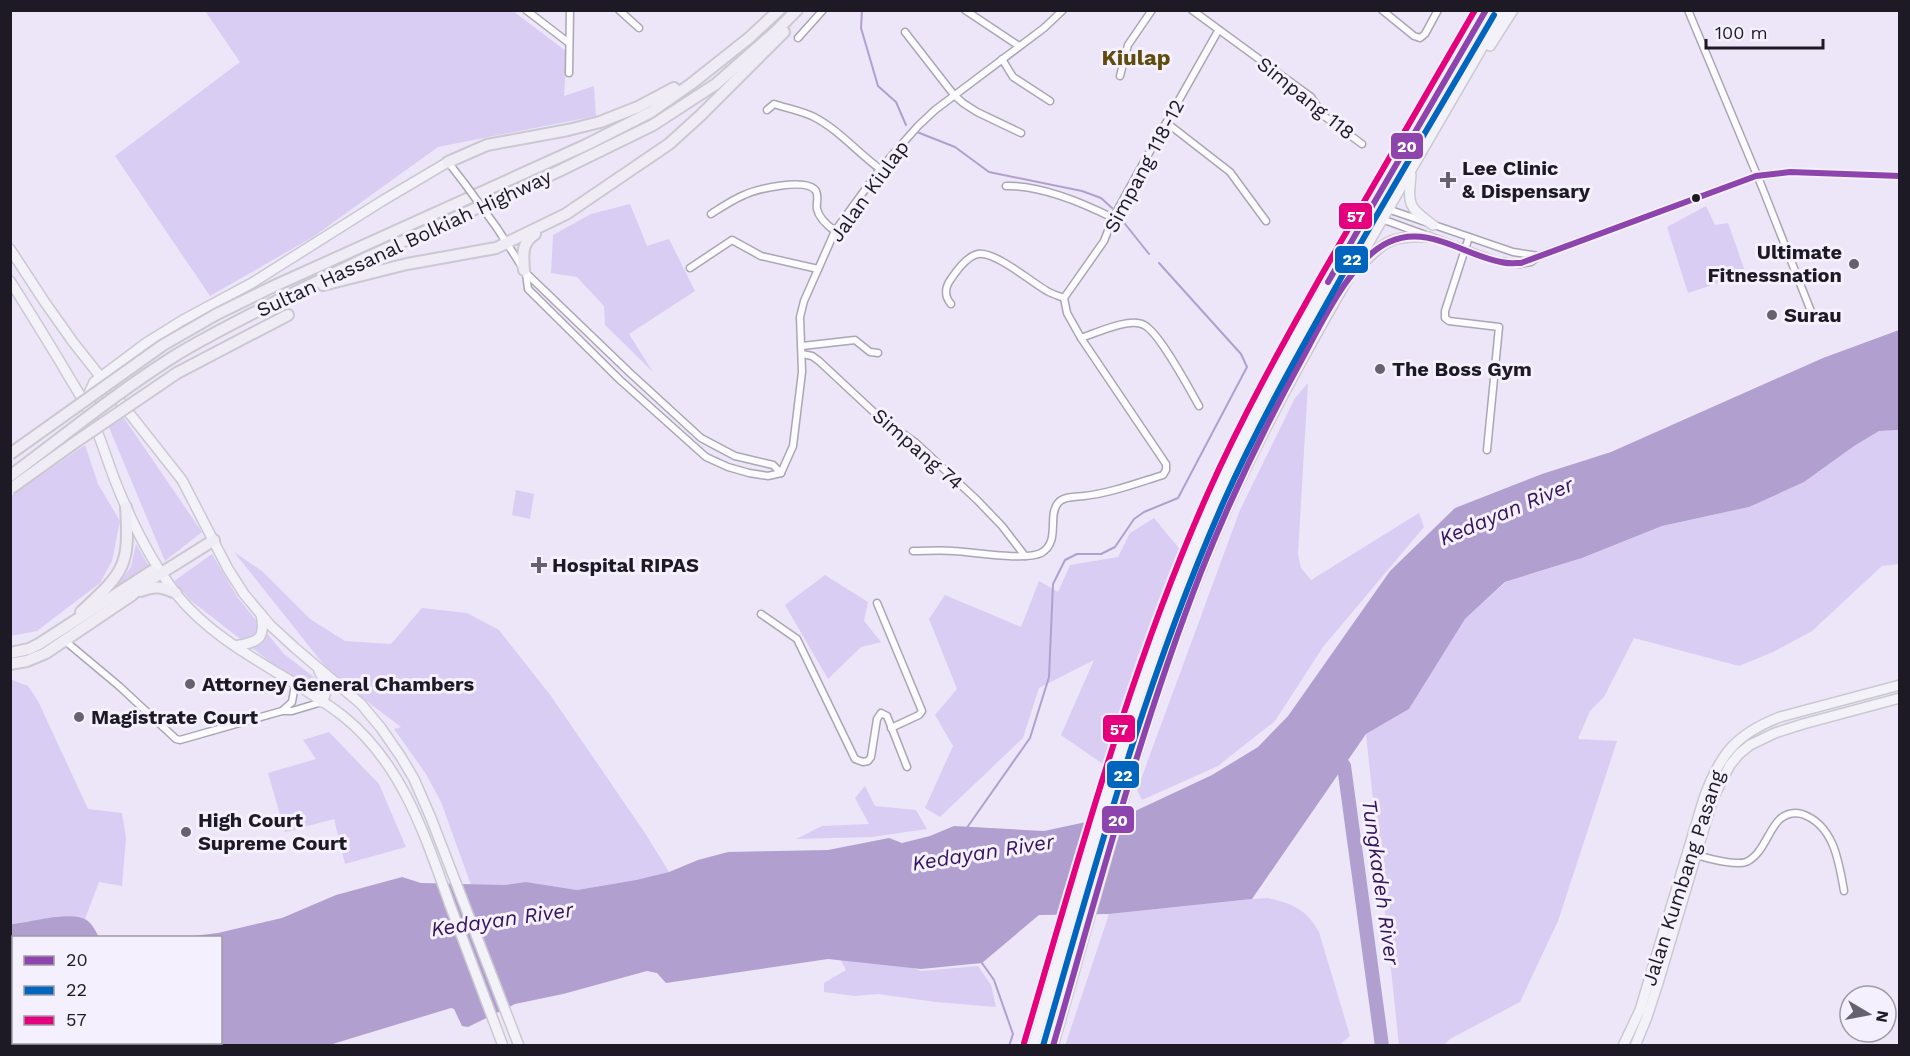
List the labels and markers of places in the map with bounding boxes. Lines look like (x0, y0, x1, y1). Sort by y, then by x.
place label: Lee Clinic & Dispensary (1462, 156, 1591, 203)
marker: Lee Clinic & Dispensary (1439, 171, 1457, 189)
unlabelled marker (1690, 192, 1702, 204)
place label: Ultimate Fitnessnation (1707, 240, 1842, 287)
marker: Ultimate Fitnessnation (1847, 257, 1861, 271)
place label: Surau (1784, 303, 1842, 327)
marker: Surau (1765, 308, 1779, 322)
place label: The Boss Gym (1392, 357, 1532, 381)
marker: The Boss Gym (1373, 362, 1387, 376)
place label: Hospital RIPAS (552, 553, 699, 577)
marker: Hospital RIPAS (530, 556, 548, 574)
place label: Attorney General Chambers (202, 672, 475, 696)
marker: Attorney General Chambers (183, 677, 197, 691)
place label: Magistrate Court (91, 705, 258, 729)
marker: Magistrate Court (72, 710, 86, 724)
place label: High Court Supreme Court (198, 808, 347, 855)
marker: High Court Supreme Court (179, 825, 193, 839)

